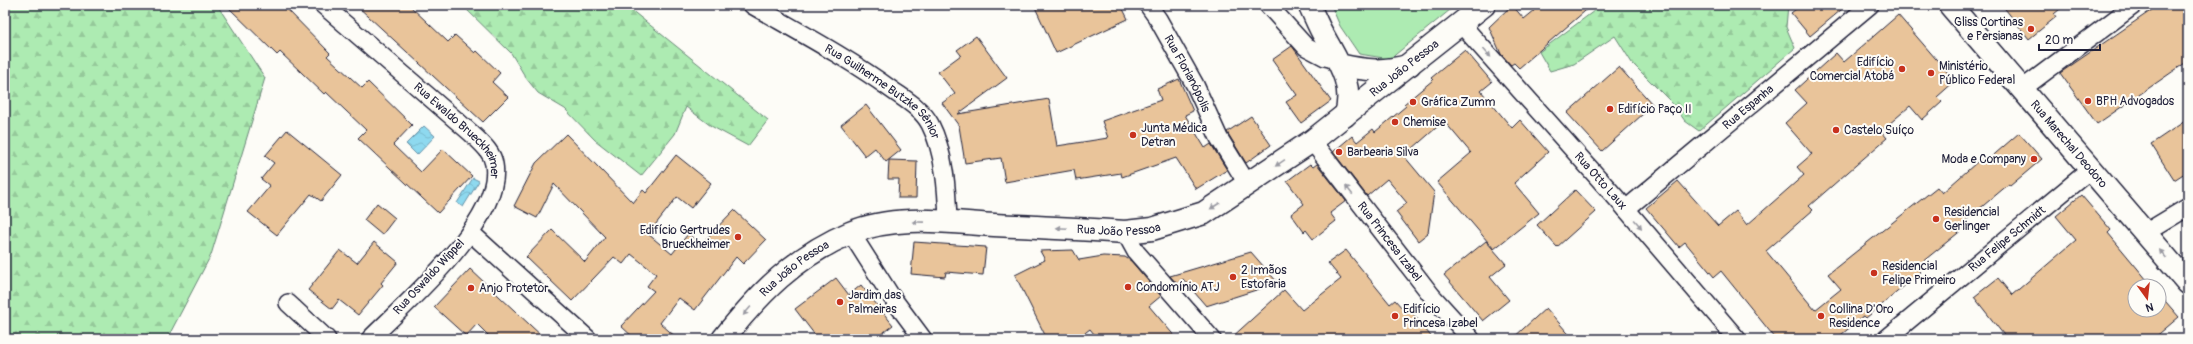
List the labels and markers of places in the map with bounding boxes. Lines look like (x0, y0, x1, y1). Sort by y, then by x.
place label: Gliss Cortinas e Persianas (1954, 15, 2024, 44)
marker: Gliss Cortinas e Persianas (2026, 24, 2036, 34)
place label: Edifício Comercial Atobá (1810, 55, 1895, 84)
place label: Ministério Público Federal (1939, 59, 2015, 88)
marker: Edifício Comercial Atobá (1897, 64, 1907, 74)
marker: Ministério Público Federal (1926, 68, 1936, 78)
place label: BPH Advogados (2096, 94, 2175, 109)
place label: Gráfica Zumm (1421, 95, 1496, 110)
marker: BPH Advogados (2083, 96, 2093, 106)
marker: Gráfica Zumm (1408, 97, 1418, 107)
place label: Edifício Paço II (1618, 102, 1692, 117)
marker: Edifício Paço II (1605, 104, 1615, 114)
place label: Chemise (1403, 115, 1446, 130)
marker: Chemise (1390, 117, 1400, 127)
place label: Junta Médica Detran (1141, 121, 1208, 150)
place label: Castelo Suíço (1844, 123, 1915, 138)
marker: Castelo Suíço (1831, 125, 1841, 135)
marker: Junta Médica Detran (1128, 130, 1138, 140)
place label: Barbearia Silva (1347, 145, 1419, 160)
marker: Barbearia Silva (1334, 147, 1344, 157)
place label: Moda e Company (1942, 152, 2026, 167)
marker: Moda e Company (2029, 154, 2039, 164)
place label: Residencial Gerlinger (1944, 205, 2000, 234)
marker: Residencial Gerlinger (1931, 214, 1941, 224)
place label: Edifício Gertrudes Brueckheimer (640, 223, 731, 252)
marker: Edifício Gertrudes Brueckheimer (733, 232, 743, 242)
place label: Residencial Felipe Primeiro (1882, 259, 1956, 288)
place label: 2 Irmãos Estofaria (1241, 263, 1287, 292)
marker: Residencial Felipe Primeiro (1869, 268, 1879, 278)
marker: 2 Irmãos Estofaria (1228, 272, 1238, 282)
place label: Condomínio ATJ (1136, 280, 1220, 295)
place label: Anjo Protetor (479, 281, 549, 296)
marker: Condomínio ATJ (1123, 282, 1133, 292)
marker: Anjo Protetor (466, 283, 476, 293)
place label: Jardim das Palmeiras (848, 288, 902, 317)
marker: Jardim das Palmeiras (835, 297, 845, 307)
place label: Edifício Princesa Izabel (1403, 302, 1478, 331)
place label: Collina D'Oro Residence (1829, 302, 1894, 331)
marker: Edifício Princesa Izabel (1390, 311, 1400, 321)
marker: Collina D'Oro Residence (1816, 311, 1826, 321)

